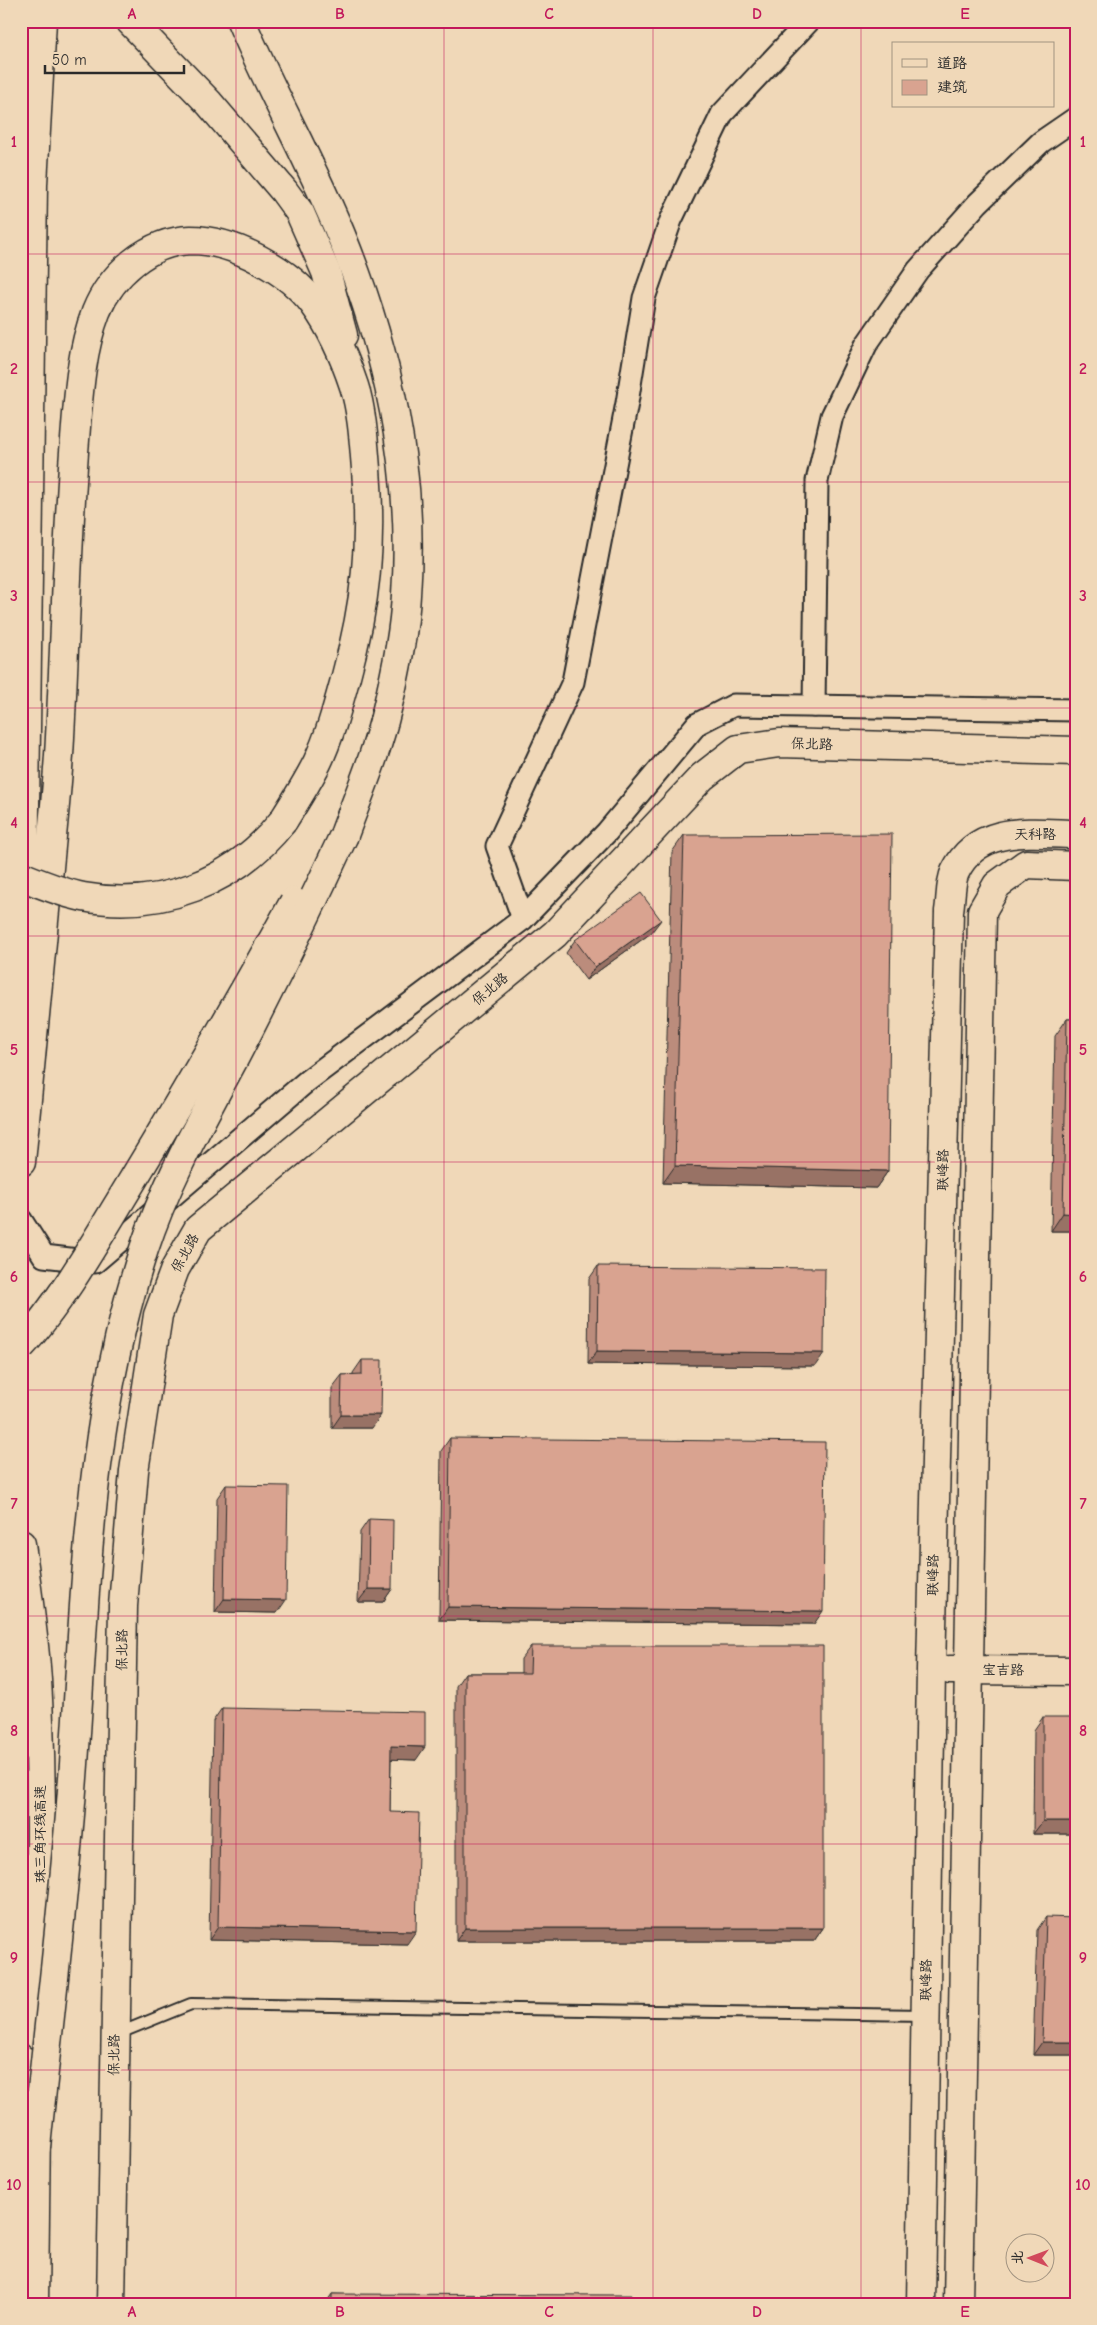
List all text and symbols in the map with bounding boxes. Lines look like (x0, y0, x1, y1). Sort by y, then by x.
text: A (128, 5, 137, 23)
text: B (335, 5, 345, 23)
text: C (544, 5, 554, 23)
text: D (752, 5, 762, 23)
text: E (960, 5, 970, 23)
scale bar (45, 42, 184, 74)
legend (892, 42, 1054, 108)
text: 50 m (52, 51, 87, 69)
text: 道路 (937, 54, 967, 72)
text: 建筑 (937, 78, 967, 96)
text: 1 (11, 133, 17, 151)
text: 1 (1080, 133, 1086, 151)
text: 2 (10, 360, 18, 378)
text: 2 (1079, 360, 1087, 378)
text: 3 (10, 587, 18, 605)
text: 3 (1079, 587, 1087, 605)
street label: 保北路 (791, 735, 833, 753)
text: 4 (10, 814, 18, 832)
text: 4 (1079, 814, 1087, 832)
street label: 天科路 (1014, 826, 1056, 843)
street label: 保北路 (468, 969, 512, 1009)
text: 5 (10, 1041, 18, 1059)
text: 5 (1079, 1041, 1087, 1059)
street label: 联峰路 (934, 1149, 952, 1191)
street label: 保北路 (167, 1231, 203, 1275)
text: 6 (10, 1268, 18, 1286)
text: 6 (1079, 1268, 1087, 1286)
text: 7 (10, 1495, 18, 1513)
text: 7 (1079, 1495, 1087, 1513)
street label: 联峰路 (924, 1554, 942, 1596)
street label: 保北路 (113, 1629, 131, 1671)
street label: 宝吉路 (982, 1661, 1024, 1679)
text: 8 (10, 1722, 18, 1740)
text: 8 (1079, 1722, 1087, 1740)
street label: 珠三角环线高速 (32, 1785, 49, 1883)
text: 9 (10, 1949, 18, 1967)
text: 9 (1079, 1949, 1087, 1967)
street label: 联峰路 (917, 1959, 935, 2001)
street label: 保北路 (105, 2034, 123, 2076)
text: 10 (6, 2176, 22, 2194)
text: 10 (1075, 2176, 1091, 2194)
north arrow (1004, 2232, 1054, 2282)
text: 北 (1009, 2251, 1026, 2265)
text: A (128, 2303, 137, 2321)
text: B (335, 2303, 345, 2321)
text: C (544, 2303, 554, 2321)
text: D (752, 2303, 762, 2321)
text: E (960, 2303, 970, 2321)

